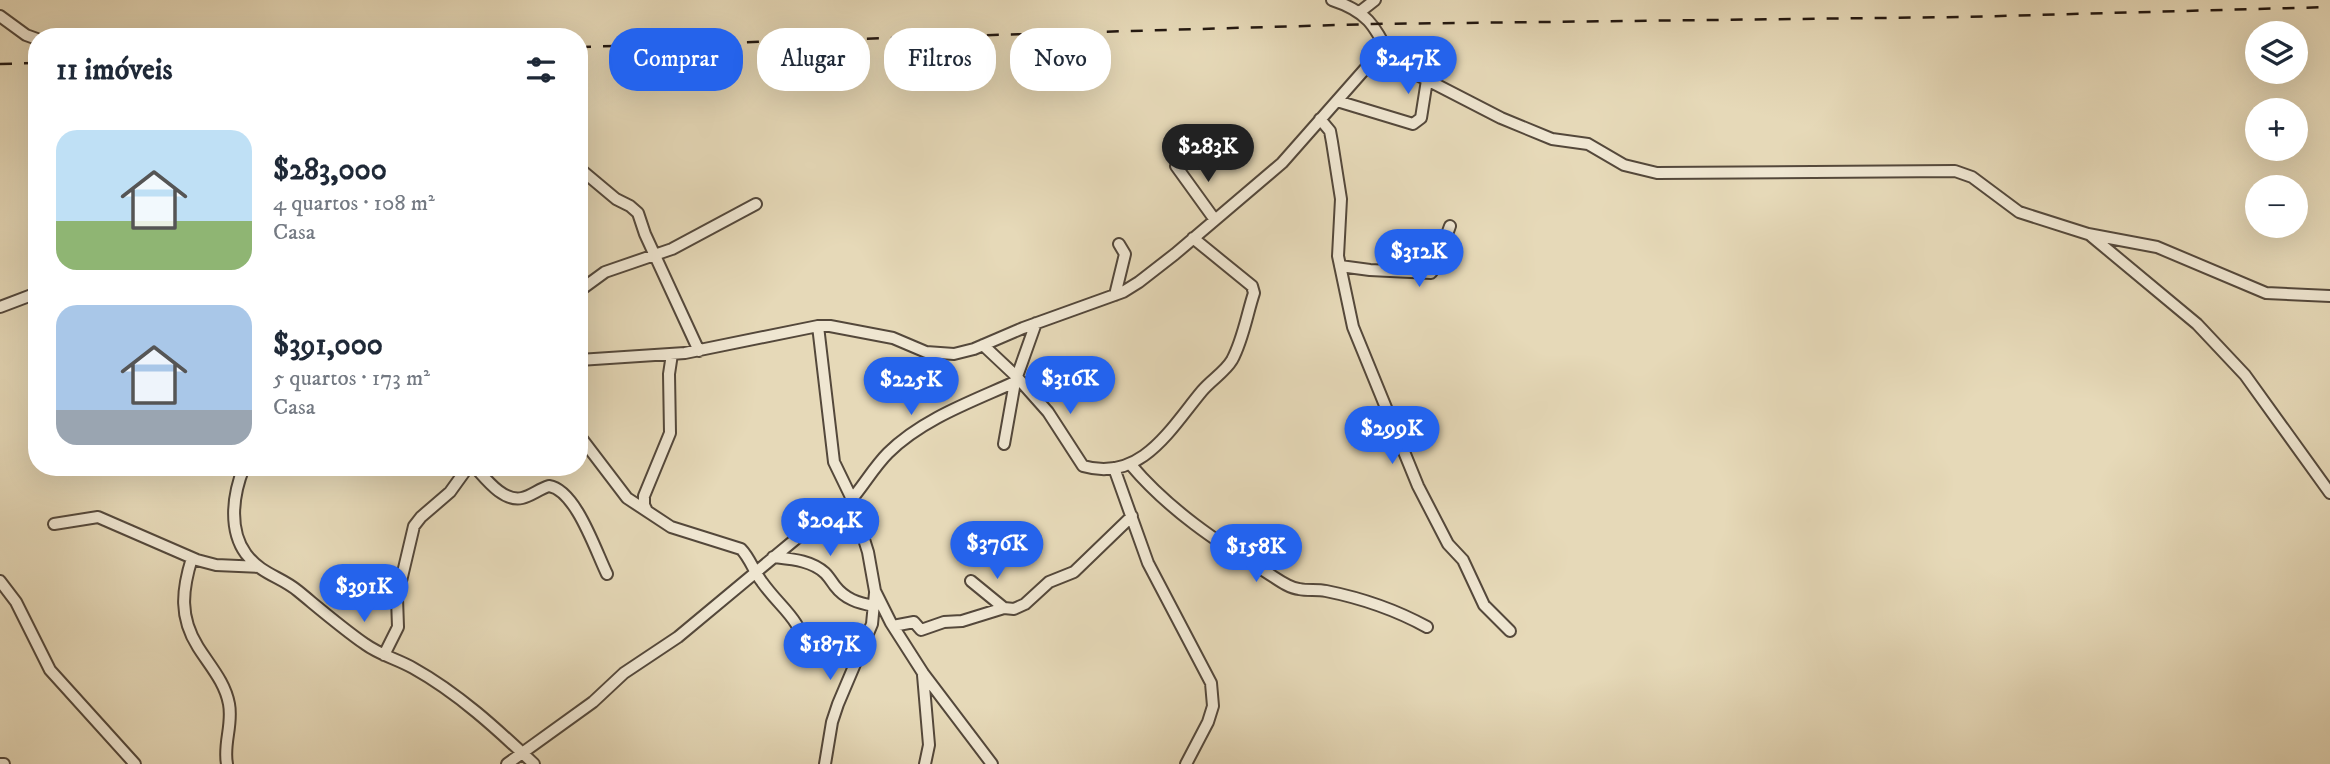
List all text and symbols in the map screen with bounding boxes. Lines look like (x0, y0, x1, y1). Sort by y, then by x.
map controls (2245, 21, 2308, 238)
button: layers (2245, 21, 2308, 84)
chip: Comprar (609, 28, 743, 91)
chip: Alugar (757, 28, 870, 91)
chip: Filtros (884, 28, 996, 91)
chip: Novo (1010, 28, 1111, 91)
pin: $247K (1359, 36, 1457, 96)
text: $247K (1376, 44, 1440, 73)
icon: filters (522, 51, 560, 89)
text: 11 imóveis (56, 52, 173, 89)
button: + (2245, 98, 2308, 161)
pin: $283K (1159, 124, 1257, 184)
text: $283K (1178, 132, 1238, 161)
text: $283,000 (273, 152, 387, 189)
icon: home (112, 158, 196, 242)
button: − (2245, 175, 2308, 238)
text: 4 quartos · 108 m² (273, 189, 435, 218)
text: Casa (273, 218, 316, 247)
pin: $312K (1370, 230, 1468, 289)
text: $312K (1390, 237, 1448, 266)
text: $391,000 (273, 327, 383, 364)
icon: home (112, 333, 196, 417)
pin: $316K (1021, 356, 1119, 416)
pin: $225K (862, 358, 960, 417)
text: 5 quartos · 173 m² (273, 364, 430, 393)
text: $316K (1041, 364, 1099, 393)
text: $225K (880, 365, 942, 394)
text: Casa (273, 393, 316, 422)
pin: $299K (1343, 406, 1441, 466)
text: $299K (1361, 414, 1423, 443)
pin: $204K (781, 498, 879, 558)
text: $204K (797, 506, 863, 535)
pin: $376K (948, 522, 1046, 581)
pin: $158K (1207, 524, 1305, 584)
text: $376K (966, 529, 1028, 558)
text: $158K (1226, 532, 1286, 561)
pin: $391K (315, 564, 413, 624)
text: $391K (335, 572, 393, 601)
pin: $187K (781, 622, 879, 682)
text: $187K (800, 630, 860, 659)

